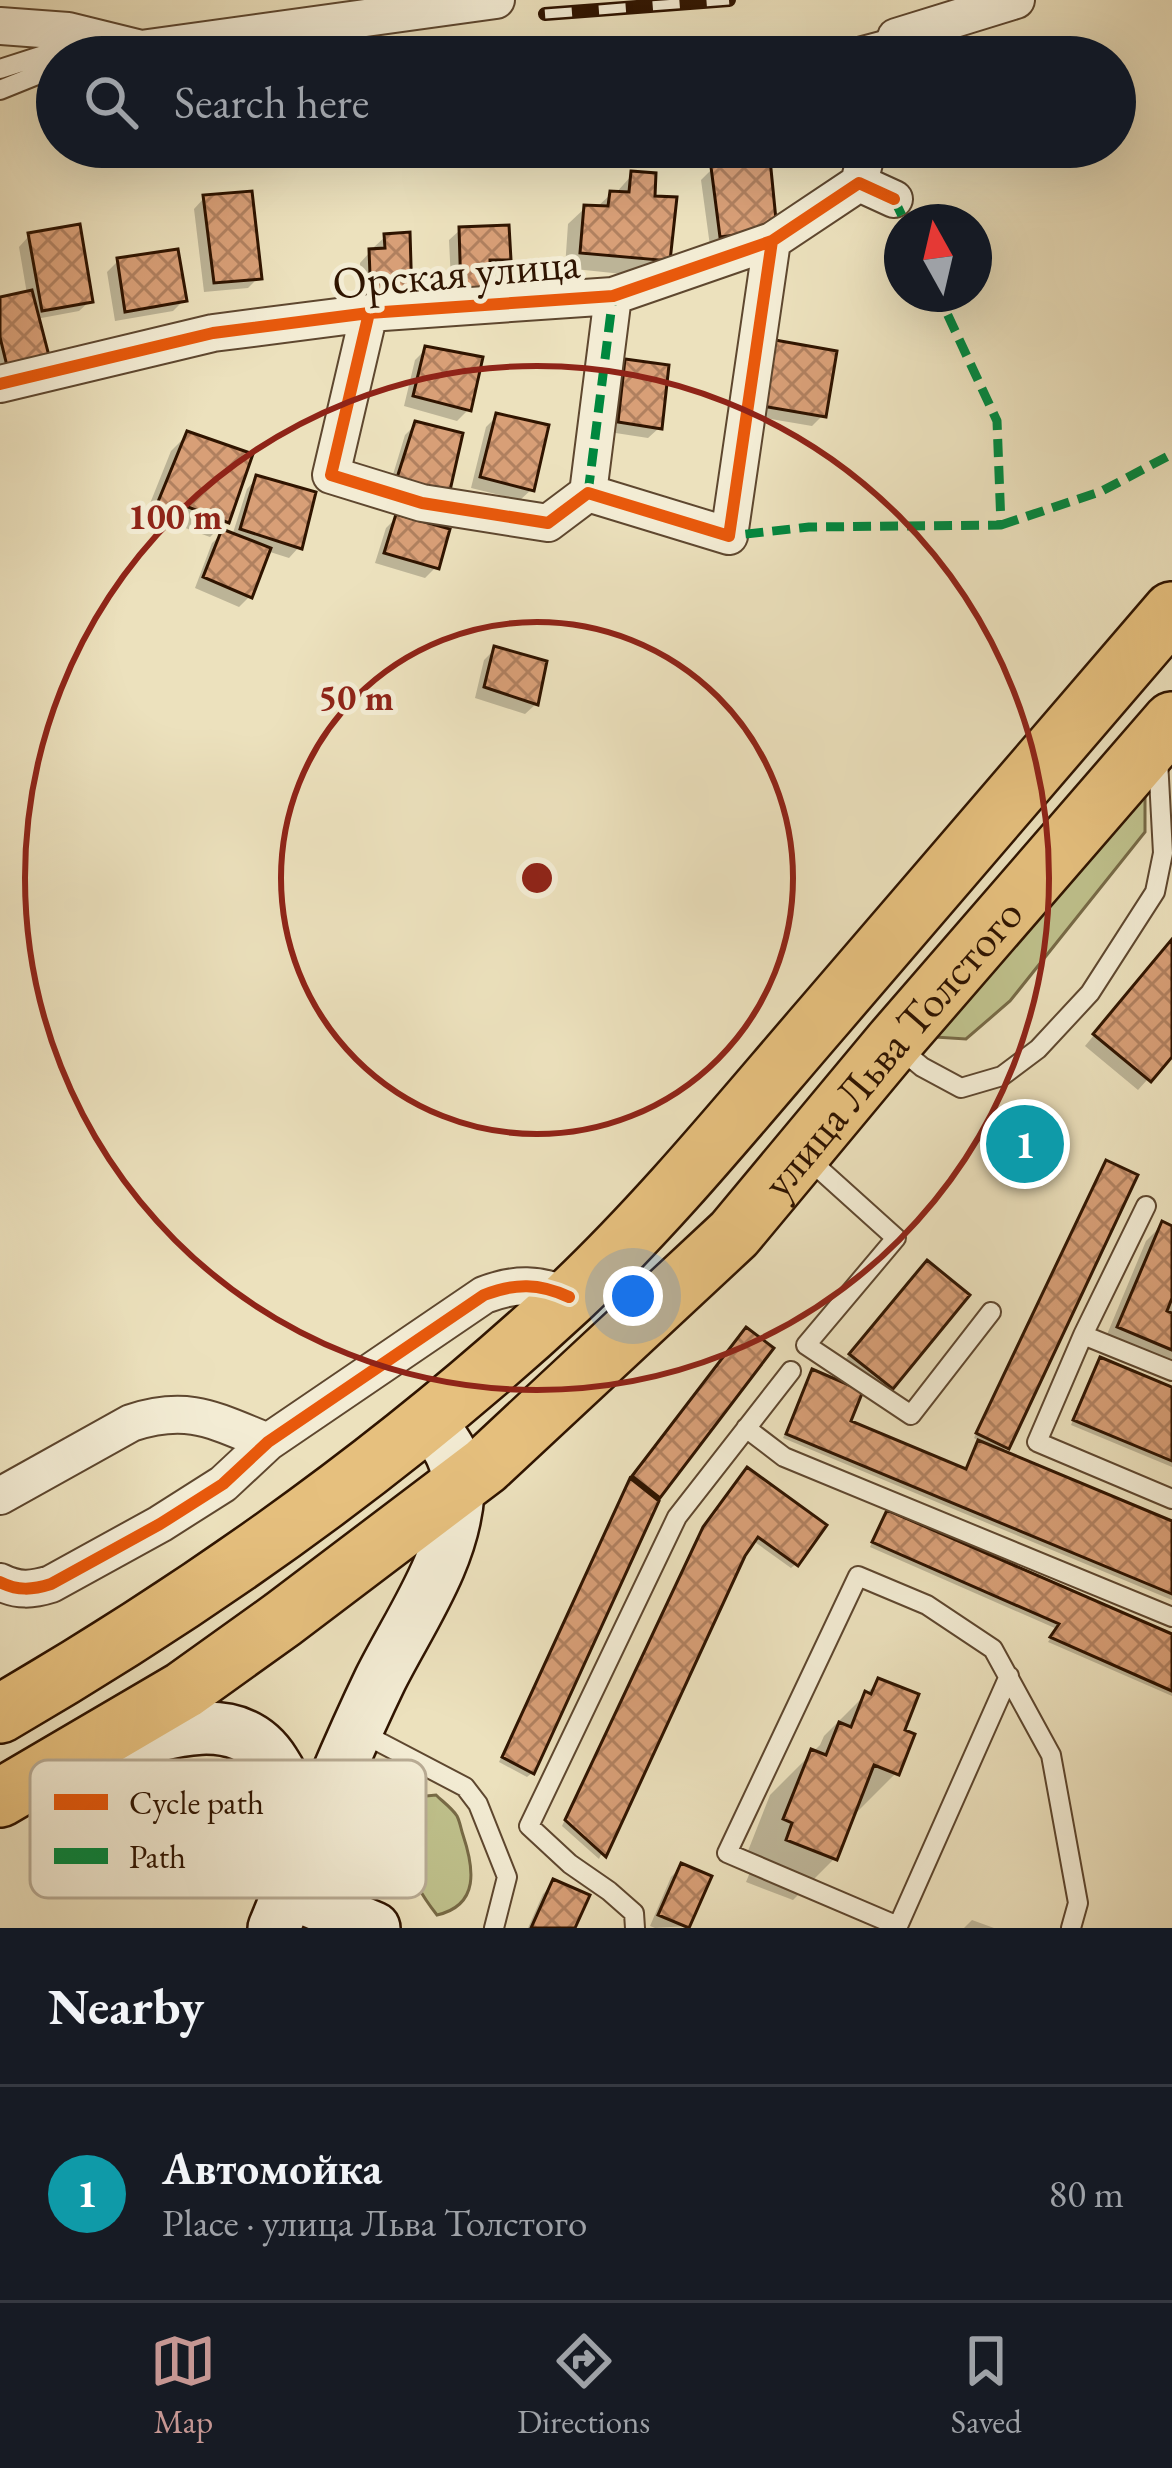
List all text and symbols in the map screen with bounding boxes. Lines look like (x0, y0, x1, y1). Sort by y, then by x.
search box (36, 36, 1136, 168)
icon: search (78, 69, 144, 135)
text: Search here (174, 73, 369, 131)
north arrow (884, 204, 992, 312)
street label: Орская улица (330, 232, 582, 312)
text: 100 m (128, 493, 222, 540)
text: 50 m (318, 674, 394, 721)
centre of rings (516, 857, 558, 899)
street label: улица Льва Толстого (748, 886, 1035, 1209)
pin: 1 (986, 1099, 1064, 1189)
your location (603, 1266, 663, 1326)
legend (30, 1760, 426, 1898)
text: Cycle path (129, 1781, 264, 1824)
text: Path (129, 1835, 186, 1878)
text: Nearby (48, 1973, 204, 2039)
text: Автомойка (162, 2139, 382, 2197)
text: 1 (77, 2168, 97, 2219)
text: 80 m (1048, 2168, 1124, 2219)
text: Place · улица Льва Толстого (162, 2197, 587, 2248)
tab: Map (150, 2328, 216, 2443)
tab: Directions (517, 2328, 650, 2443)
tab: Saved (951, 2328, 1022, 2443)

